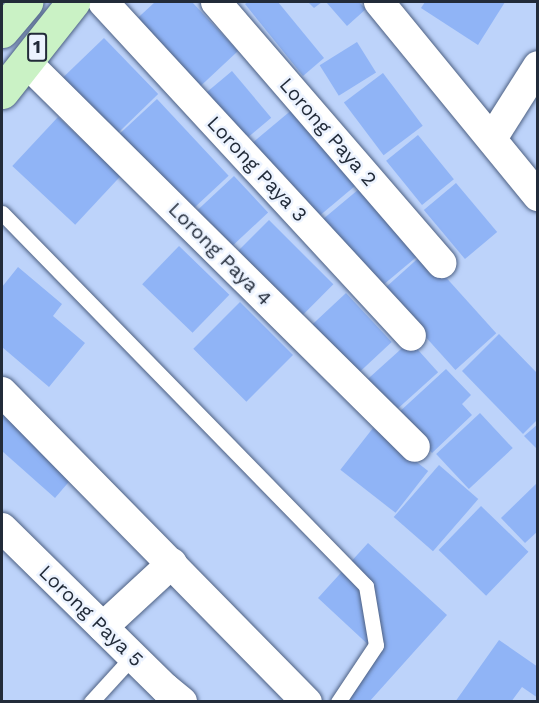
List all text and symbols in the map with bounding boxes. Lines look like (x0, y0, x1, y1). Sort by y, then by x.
road number: 1 (26, 32, 48, 62)
street label: Lorong Paya 2 (274, 73, 382, 191)
street label: Lorong Paya 3 (202, 111, 312, 227)
street label: Lorong Paya 4 (163, 197, 277, 311)
street label: Lorong Paya 5 (34, 560, 148, 672)

